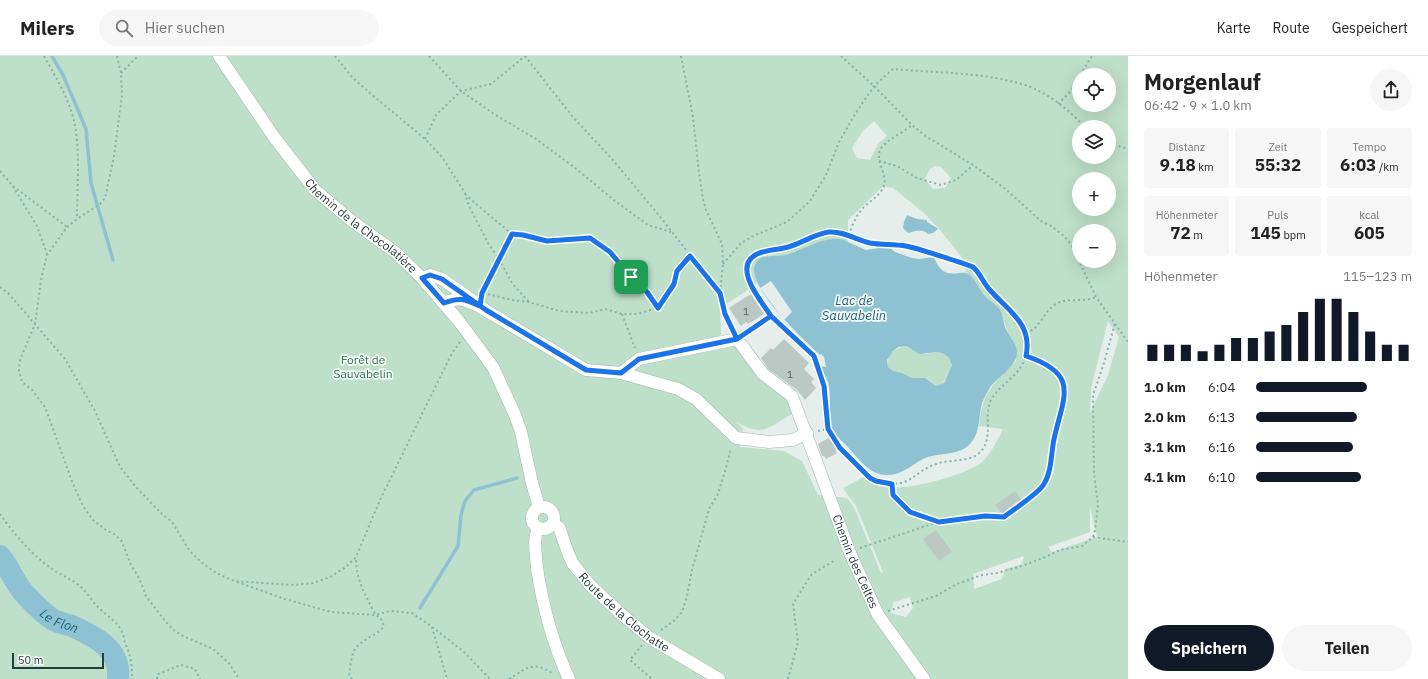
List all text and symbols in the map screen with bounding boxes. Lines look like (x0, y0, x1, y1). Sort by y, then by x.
search box (99, 10, 379, 46)
text: Milers (20, 16, 75, 40)
icon: search (113, 17, 135, 39)
text: Hier suchen (145, 18, 225, 37)
text: Karte (1217, 19, 1251, 37)
text: Route (1273, 19, 1310, 37)
text: Gespeichert (1332, 19, 1408, 37)
text: Morgenlauf (1144, 67, 1261, 96)
map controls (1072, 68, 1116, 268)
button: locate (1072, 68, 1116, 112)
button: share (1370, 69, 1412, 111)
text: 06:42 · 9 × 1.0 km (1144, 97, 1252, 114)
button: layers (1072, 120, 1116, 164)
text: Distanz (1168, 140, 1205, 154)
text: Zeit (1269, 140, 1287, 154)
text: Tempo (1352, 140, 1386, 154)
text: 9.18 (1160, 154, 1196, 176)
text: 55:32 (1255, 154, 1301, 176)
text: 6:03 (1340, 154, 1376, 176)
text: km (1196, 160, 1214, 174)
text: /km (1376, 160, 1399, 174)
button: + (1072, 172, 1116, 216)
street label: Chemin de la Chocolatière (302, 175, 421, 276)
text: Höhenmeter (1156, 208, 1218, 222)
text: Puls (1267, 208, 1289, 222)
text: kcal (1359, 208, 1379, 222)
text: 72 (1170, 222, 1191, 244)
text: 145 (1250, 222, 1281, 244)
text: 605 (1354, 222, 1385, 244)
button: − (1072, 224, 1116, 268)
text: m (1191, 228, 1203, 242)
text: bpm (1281, 228, 1306, 242)
pin (614, 260, 648, 294)
icon: arrive (620, 266, 642, 288)
text: Höhenmeter (1144, 268, 1217, 285)
text: 115–123 m (1343, 268, 1412, 285)
water label: Lac de Sauvabelin (822, 292, 886, 324)
house number: 1 (743, 305, 749, 318)
park label: Forêt de Sauvabelin (333, 352, 393, 381)
house number: 1 (787, 368, 793, 381)
text: 1.0 km (1144, 379, 1186, 396)
text: 6:04 (1208, 379, 1235, 396)
text: 2.0 km (1144, 409, 1186, 426)
text: 6:13 (1208, 409, 1235, 426)
text: 3.1 km (1144, 439, 1186, 456)
text: 6:16 (1208, 439, 1235, 456)
text: 4.1 km (1144, 469, 1186, 486)
text: 6:10 (1208, 469, 1235, 486)
street label: Chemin des Celtes (829, 512, 882, 611)
street label: Route de la Clochatte (576, 569, 673, 655)
water label: Le Flon (36, 605, 81, 637)
button: Speichern (1144, 625, 1274, 671)
button: Teilen (1282, 625, 1412, 671)
scale bar (12, 651, 104, 670)
text: 50 m (18, 653, 43, 667)

